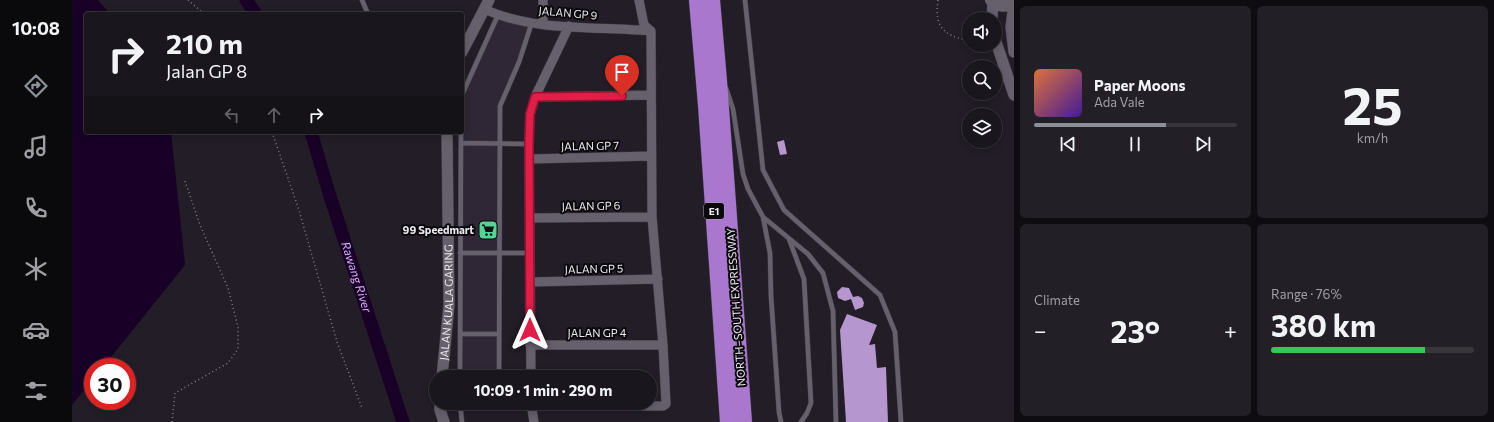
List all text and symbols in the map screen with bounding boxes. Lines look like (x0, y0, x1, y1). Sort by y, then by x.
street label: JALAN GP 9 (538, 3, 598, 23)
map controls (962, 12, 1002, 148)
button: sound (962, 12, 1002, 52)
text: 10:08 (12, 17, 60, 39)
text: 210 m (166, 26, 243, 60)
icon: right (100, 28, 152, 80)
pin (605, 55, 639, 96)
text: Jalan GP 8 (166, 60, 247, 82)
button: search (962, 60, 1002, 100)
icon: arrive (611, 61, 633, 83)
icon: directions (22, 72, 50, 100)
text: 25 (1343, 72, 1402, 136)
text: Paper Moons (1094, 76, 1185, 94)
text: Ada Vale (1094, 94, 1145, 110)
icon: left (221, 104, 243, 126)
icon: ahead (263, 104, 285, 126)
icon: right (305, 104, 327, 126)
button: layers (962, 108, 1002, 148)
text: km/h (1357, 130, 1388, 146)
icon: music (22, 133, 50, 161)
icon: previous (1057, 133, 1079, 155)
icon: pause (1124, 133, 1146, 155)
icon: next (1192, 133, 1214, 155)
street label: JALAN GP 7 (561, 138, 619, 154)
icon: phone (22, 194, 50, 222)
street label: JALAN GP 6 (561, 198, 621, 214)
road number: E1 (704, 203, 724, 219)
supermarket icon: 99 Speedmart (477, 219, 499, 241)
place label: 99 Speedmart (403, 223, 474, 236)
street label: NORTH–SOUTH EXPRESSWAY (723, 227, 748, 387)
water label: Rawang River (339, 240, 376, 315)
street label: JALAN KUALA GARING (437, 244, 455, 361)
icon: climate (22, 255, 50, 283)
street label: JALAN GP 5 (565, 261, 623, 277)
text: Range · 76% (1271, 286, 1342, 302)
text: Climate (1034, 292, 1080, 308)
text: 380 km (1271, 306, 1376, 343)
position arrow (509, 309, 551, 351)
text: 23° (1111, 312, 1160, 349)
icon: car (22, 316, 50, 344)
text: − (1034, 317, 1047, 344)
text: + (1224, 317, 1237, 344)
street label: JALAN GP 4 (568, 326, 627, 340)
speed limit sign: 30 (84, 358, 136, 410)
icon: filters (22, 377, 50, 405)
text: 10:09 · 1 min · 290 m (474, 381, 612, 399)

